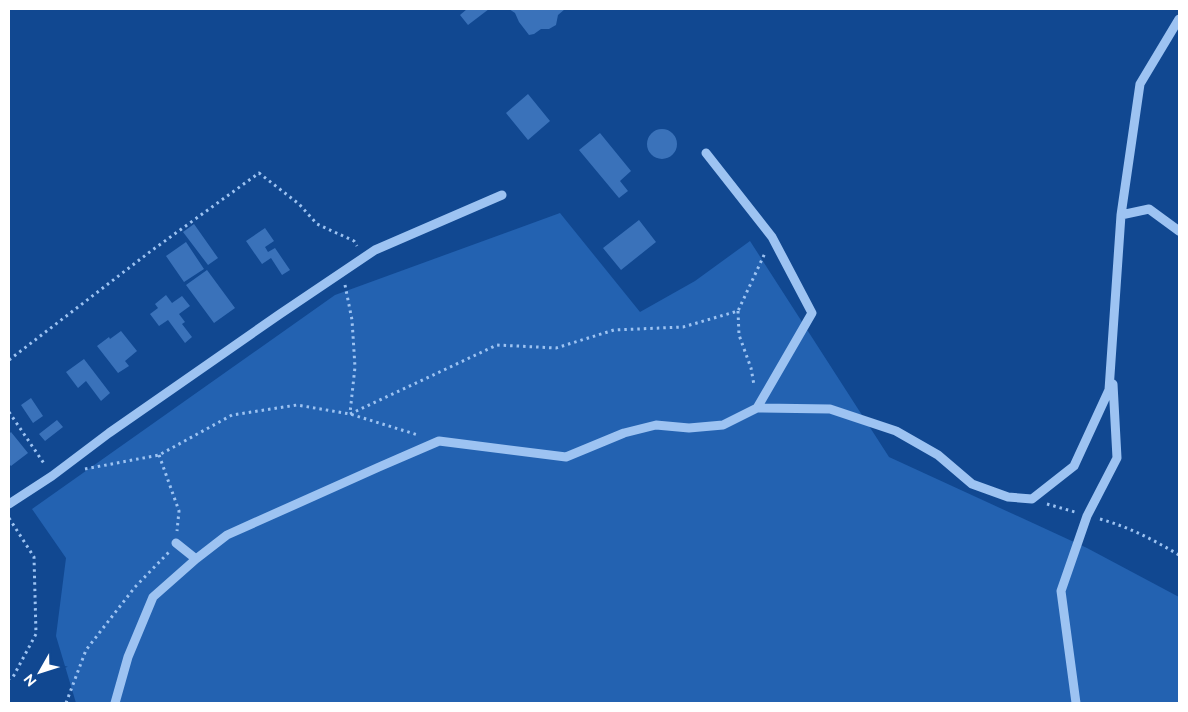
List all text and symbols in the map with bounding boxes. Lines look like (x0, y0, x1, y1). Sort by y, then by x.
north arrow (15, 647, 65, 697)
text: N (20, 671, 39, 689)

